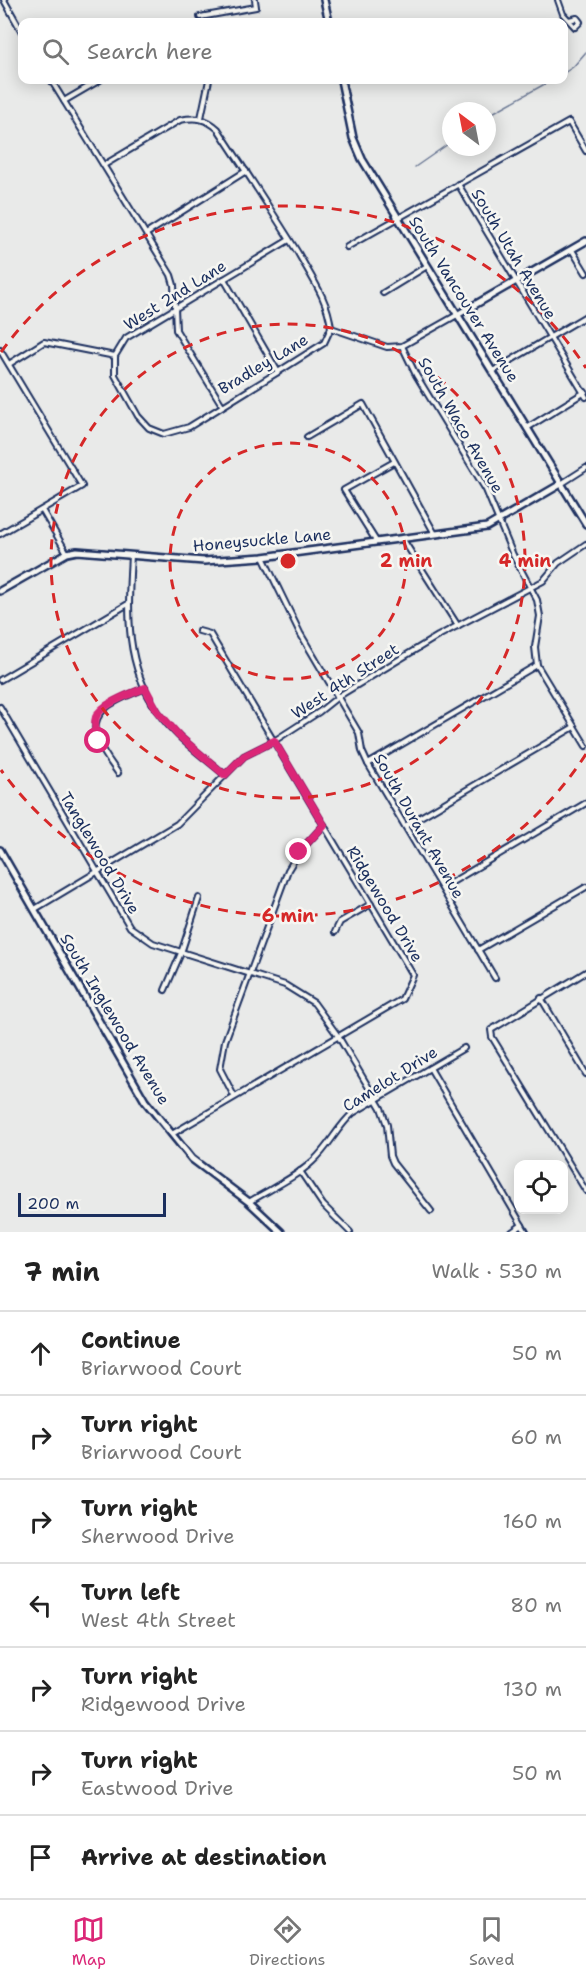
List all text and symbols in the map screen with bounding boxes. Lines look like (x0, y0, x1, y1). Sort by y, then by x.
search box (18, 18, 568, 84)
icon: search (39, 35, 72, 68)
text: Search here (87, 37, 213, 66)
north arrow (442, 102, 496, 156)
street label: South Utah Avenue (467, 185, 561, 323)
street label: South Vancouver Avenue (404, 212, 524, 386)
street label: West 2nd Lane (120, 255, 230, 335)
street label: Bradley Lane (214, 329, 312, 399)
street label: South Waco Avenue (414, 353, 508, 497)
street label: Honeysuckle Lane (192, 523, 332, 557)
text: 2 min (380, 549, 432, 573)
text: 4 min (499, 549, 551, 573)
centre of rings (278, 551, 298, 571)
street label: West 4th Street (287, 638, 403, 724)
route start (84, 727, 110, 753)
street label: South Durant Avenue (369, 750, 469, 902)
street label: Tanglewood Drive (55, 788, 145, 918)
route end (285, 838, 311, 864)
street label: Ridgewood Drive (342, 842, 428, 966)
text: 6 min (262, 904, 314, 928)
street label: South Inglewood Avenue (55, 929, 175, 1109)
street label: Camelot Drive (339, 1041, 441, 1117)
map controls (514, 1160, 568, 1214)
button: locate (514, 1160, 568, 1214)
scale bar (18, 1190, 166, 1218)
text: 200 m (27, 1193, 79, 1214)
text: 7 min (24, 1254, 100, 1289)
text: Walk · 530 m (431, 1258, 562, 1284)
text: Continue (81, 1326, 181, 1355)
icon: ahead (24, 1337, 57, 1370)
text: 50 m (512, 1340, 562, 1366)
text: Briarwood Court (81, 1355, 242, 1381)
text: Turn right (81, 1410, 198, 1439)
icon: right (24, 1421, 57, 1454)
text: 60 m (510, 1424, 562, 1450)
text: Briarwood Court (81, 1439, 242, 1465)
text: Turn right (81, 1494, 198, 1523)
icon: right (24, 1505, 57, 1538)
text: 160 m (503, 1508, 562, 1534)
text: Sherwood Drive (81, 1523, 235, 1549)
text: Turn left (81, 1578, 180, 1607)
icon: left (24, 1589, 57, 1622)
text: 80 m (510, 1592, 562, 1618)
text: West 4th Street (81, 1607, 236, 1633)
text: Turn right (81, 1662, 198, 1691)
icon: right (24, 1673, 57, 1706)
text: 130 m (503, 1676, 562, 1702)
text: Ridgewood Drive (81, 1691, 246, 1717)
text: Turn right (81, 1746, 198, 1775)
icon: right (24, 1757, 57, 1790)
text: 50 m (512, 1760, 562, 1786)
text: Eastwood Drive (81, 1775, 234, 1801)
icon: arrive (24, 1841, 57, 1874)
text: Arrive at destination (81, 1843, 327, 1872)
tab: Map (72, 1913, 106, 1970)
tab: Directions (249, 1913, 326, 1970)
tab: Saved (469, 1913, 514, 1970)

